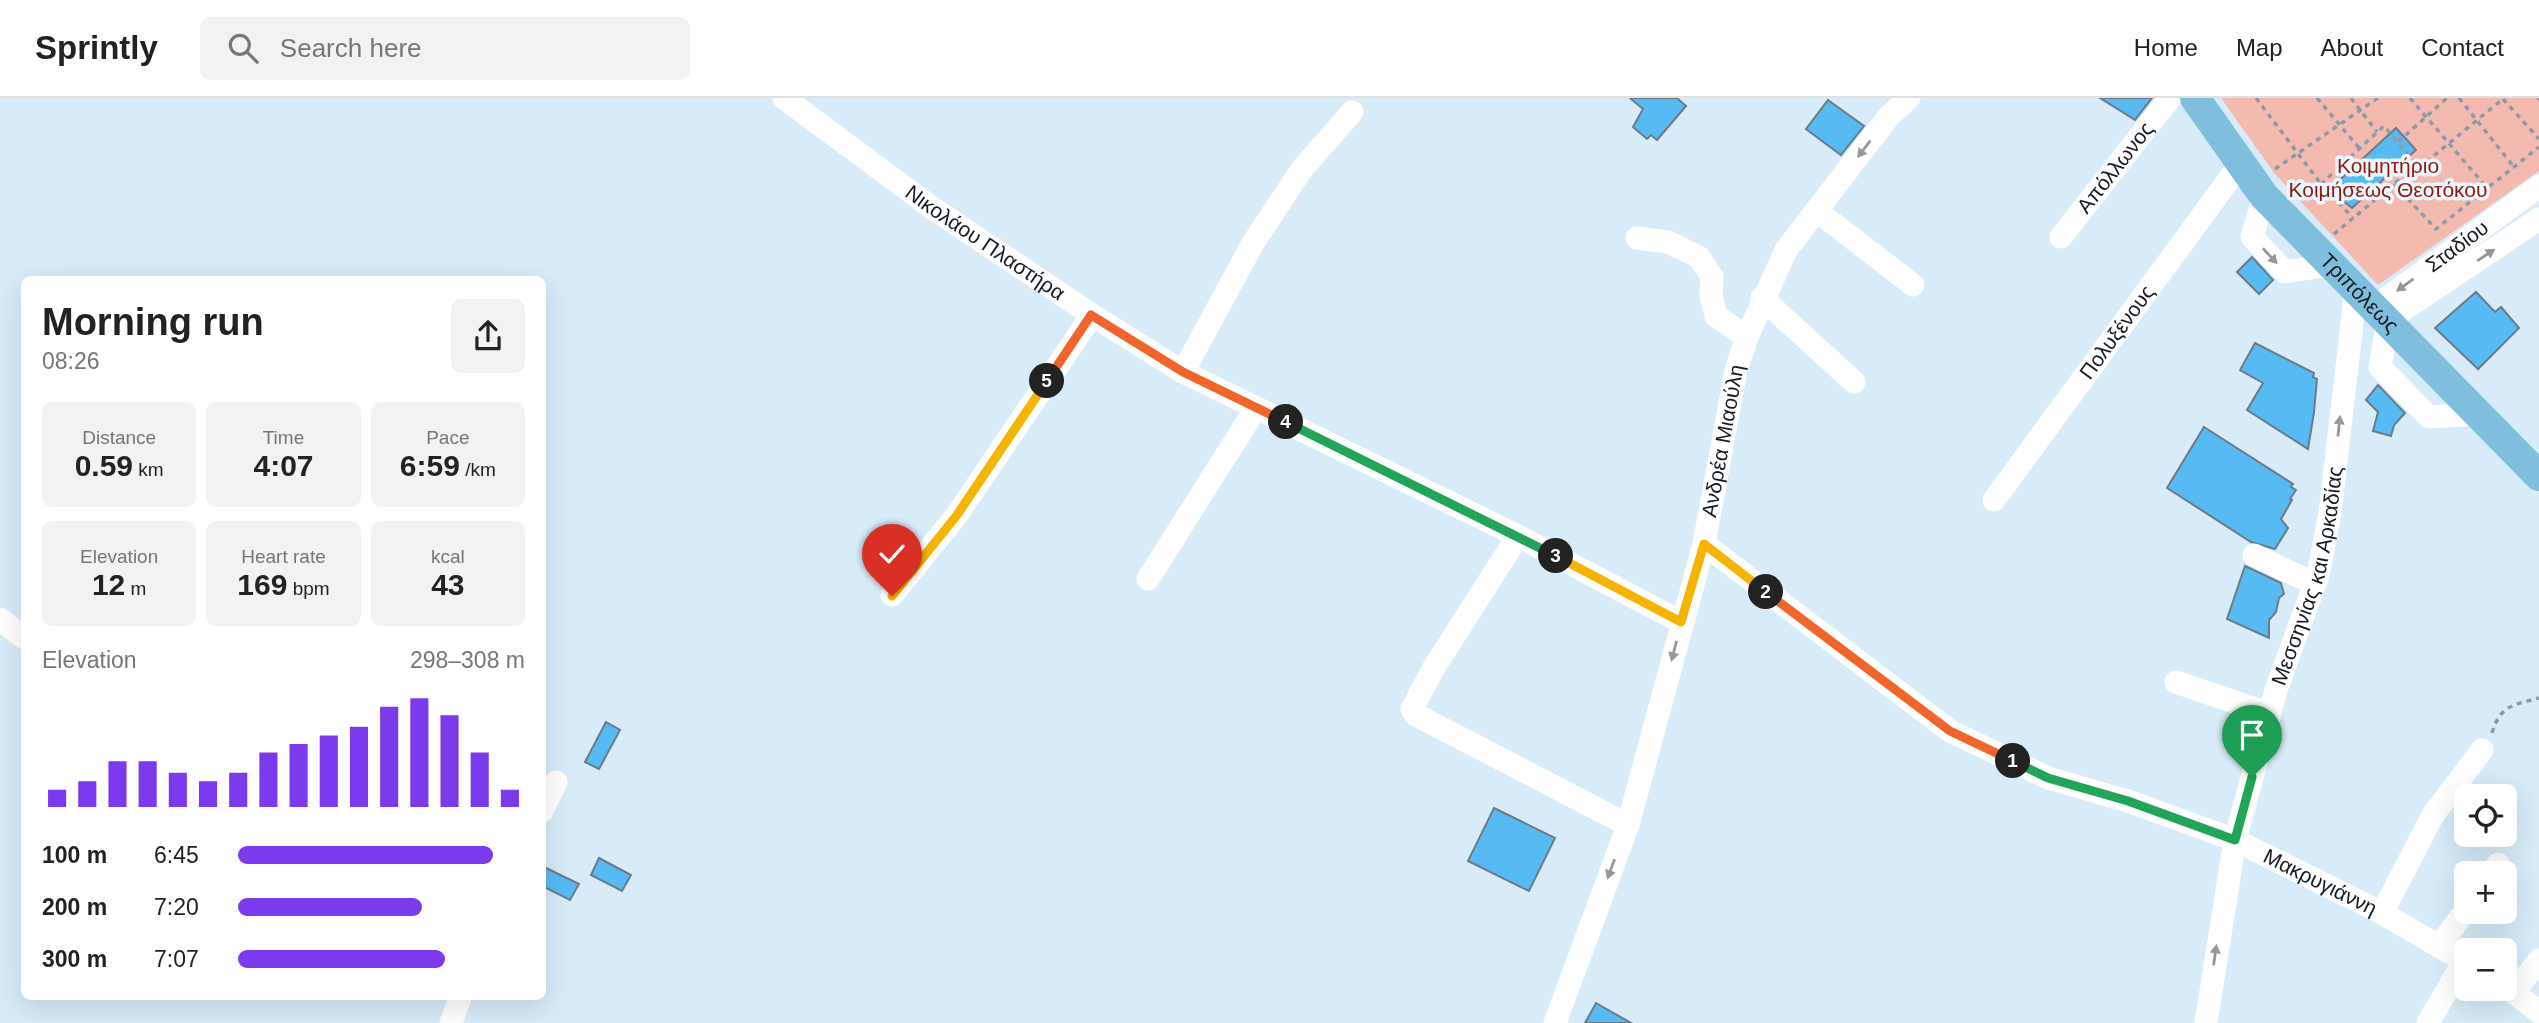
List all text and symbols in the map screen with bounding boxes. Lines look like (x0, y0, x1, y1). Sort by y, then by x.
search box (200, 17, 690, 80)
text: Sprintly (35, 29, 158, 66)
icon: search (224, 29, 262, 67)
text: Search here (280, 33, 422, 63)
text: Home (2134, 34, 2198, 61)
text: Map (2236, 34, 2283, 61)
text: About (2321, 34, 2383, 61)
text: Contact (2421, 34, 2504, 61)
street label: Απόλλωνος (2072, 117, 2158, 218)
one-way arrow (1857, 140, 1871, 158)
park label: Κοιμητήριο Κοιμήσεως Θεοτόκου (2288, 154, 2488, 201)
street label: Νικολάου Πλαστήρα (901, 180, 1069, 305)
street label: Σταδίου (2421, 216, 2492, 277)
one-way arrow (2261, 247, 2277, 264)
street label: Τριπόλεως (2316, 248, 2404, 337)
one-way arrow (2477, 248, 2495, 262)
one-way arrow (2396, 278, 2414, 292)
street label: Πολυξένους (2075, 281, 2158, 383)
button: share (451, 299, 525, 373)
text: Morning run (42, 301, 264, 343)
text: 08:26 (42, 348, 100, 374)
street label: Ανδρέα Μιαούλη (1697, 363, 1748, 519)
pin: 5 (1030, 364, 1064, 398)
text: 5 (1041, 370, 1052, 391)
pin: 4 (1268, 404, 1304, 440)
text: 4 (1280, 411, 1291, 432)
one-way arrow (2333, 414, 2344, 436)
text: Distance (82, 427, 156, 448)
text: Time (263, 427, 304, 448)
text: Pace (426, 427, 469, 448)
text: 0.59 (75, 449, 133, 482)
text: 4:07 (253, 449, 314, 482)
text: 6:59 (400, 449, 460, 482)
text: km (133, 459, 164, 480)
text: /km (460, 459, 496, 480)
street label: Μεσσηνίας και Αρκαδίας (2267, 465, 2346, 688)
pin (862, 524, 922, 596)
icon: check (873, 535, 911, 573)
pin: 3 (1538, 538, 1574, 574)
text: 3 (1550, 545, 1561, 566)
text: Elevation (80, 546, 158, 567)
text: Heart rate (241, 546, 326, 567)
text: kcal (431, 546, 465, 567)
text: 12 (92, 568, 125, 601)
text: 169 (237, 568, 287, 601)
text: 43 (431, 568, 465, 601)
pin: 2 (1748, 574, 1784, 610)
text: m (125, 578, 146, 599)
text: bpm (287, 578, 330, 599)
text: 2 (1760, 581, 1771, 602)
one-way arrow (1668, 640, 1679, 662)
text: Elevation (42, 647, 137, 673)
text: 298–308 m (410, 647, 525, 673)
pin (2222, 705, 2282, 777)
icon: arrive (2233, 716, 2271, 754)
pin: 1 (1996, 744, 2030, 778)
text: 1 (2007, 750, 2018, 771)
map controls (2454, 784, 2517, 1001)
button: locate (2454, 784, 2517, 847)
text: 100 m (42, 842, 107, 868)
text: 6:45 (154, 842, 199, 868)
street label: Μακρυγιάννη (2260, 844, 2381, 920)
one-way arrow (1606, 859, 1617, 880)
button: + (2454, 861, 2517, 924)
text: 200 m (42, 894, 107, 920)
text: 7:20 (154, 894, 199, 920)
button: − (2454, 938, 2517, 1001)
one-way arrow (2210, 944, 2221, 966)
text: 300 m (42, 946, 107, 972)
text: 7:07 (154, 946, 199, 972)

